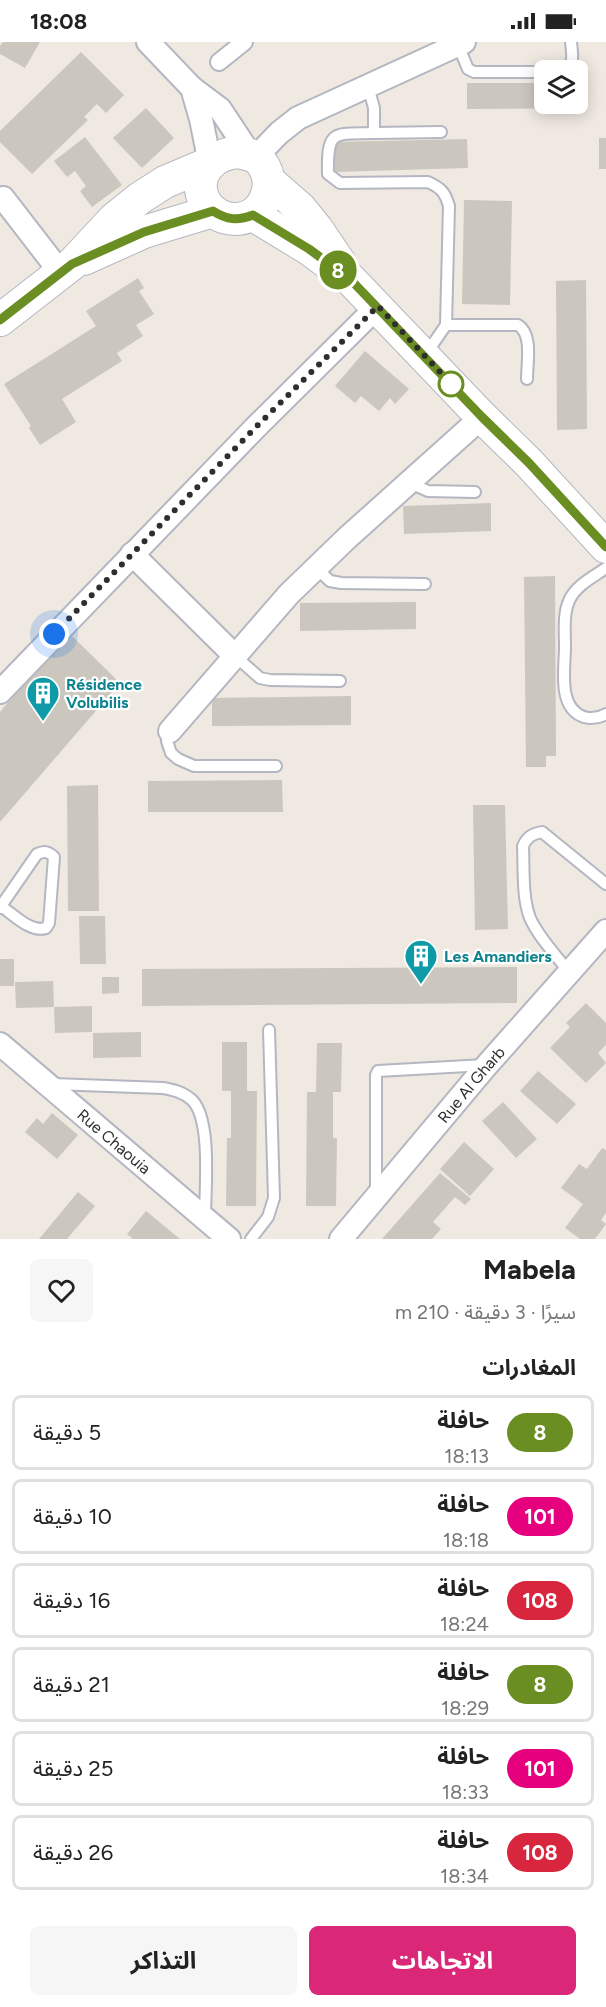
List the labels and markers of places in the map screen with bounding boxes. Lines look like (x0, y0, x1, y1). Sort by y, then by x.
unlabelled marker (438, 371, 464, 397)
building icon: Résidence Volubilis (25, 675, 61, 722)
place label: Résidence Volubilis (66, 675, 142, 712)
building icon: Les Amandiers (403, 938, 439, 985)
place label: Les Amandiers (444, 947, 552, 966)

